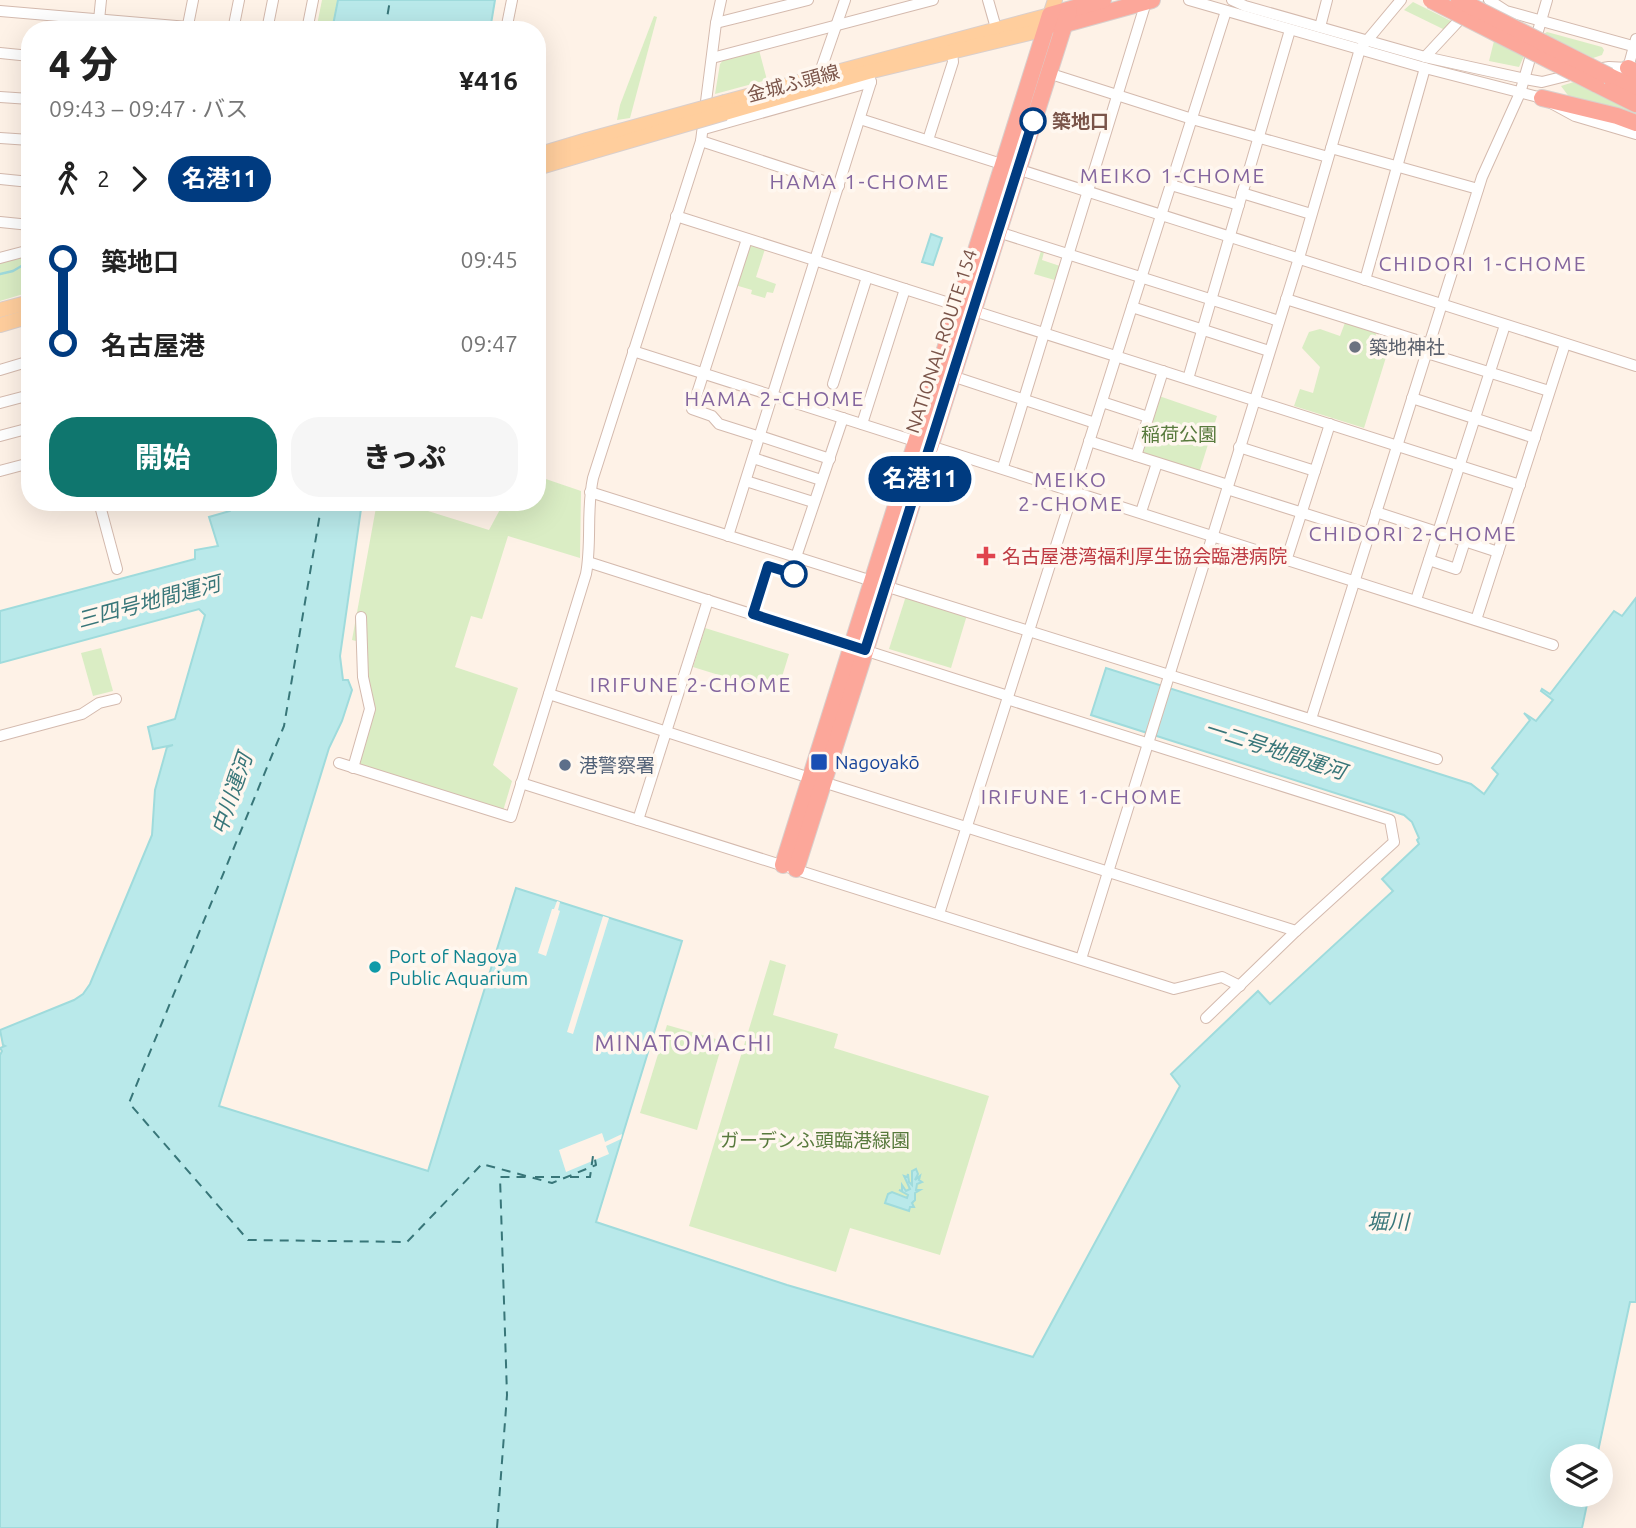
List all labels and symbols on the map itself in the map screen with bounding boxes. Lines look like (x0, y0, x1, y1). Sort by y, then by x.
street label: 金城ふ頭線 (744, 60, 842, 106)
marker: 築地口 (1020, 108, 1046, 134)
place label: 築地口 (1052, 110, 1109, 132)
district label: MEIKO 1-CHOME (1080, 163, 1266, 187)
district label: HAMA 1-CHOME (770, 169, 950, 193)
street label: NATIONAL ROUTE 154 (901, 246, 981, 436)
district label: CHIDORI 1-CHOME (1378, 251, 1588, 275)
place label: 築地神社 (1369, 336, 1445, 358)
marker: 築地神社 (1347, 339, 1363, 355)
district label: HAMA 2-CHOME (685, 386, 865, 410)
park label: 稲荷公園 (1141, 423, 1217, 445)
line badge: 名港11 (871, 456, 969, 502)
district label: MEIKO 2-CHOME (1018, 467, 1124, 515)
district label: CHIDORI 2-CHOME (1308, 521, 1518, 545)
place label: 名古屋港湾福利厚生協会臨港病院 (1002, 545, 1287, 567)
marker: 名古屋港湾福利厚生協会臨港病院 (976, 546, 996, 566)
unlabelled marker (781, 561, 807, 587)
water label: 三四号地間運河 (75, 569, 227, 632)
district label: IRIFUNE 2-CHOME (590, 672, 792, 696)
water label: 一二号地間運河 (1202, 715, 1353, 784)
water label: 中川運河 (206, 746, 257, 837)
place label: Nagoyakō (835, 751, 920, 773)
marker: Nagoyakō (809, 752, 829, 772)
place label: 港警察署 (579, 754, 655, 776)
marker: 港警察署 (557, 757, 573, 773)
district label: IRIFUNE 1-CHOME (981, 784, 1183, 808)
place label: Port of Nagoya Public Aquarium (389, 945, 528, 989)
marker: Port of Nagoya Public Aquarium (367, 959, 383, 975)
district label: MINATOMACHI (595, 1030, 773, 1055)
park label: ガーデンふ頭臨港緑園 (720, 1129, 910, 1151)
water label: 堀川 (1367, 1209, 1411, 1233)

